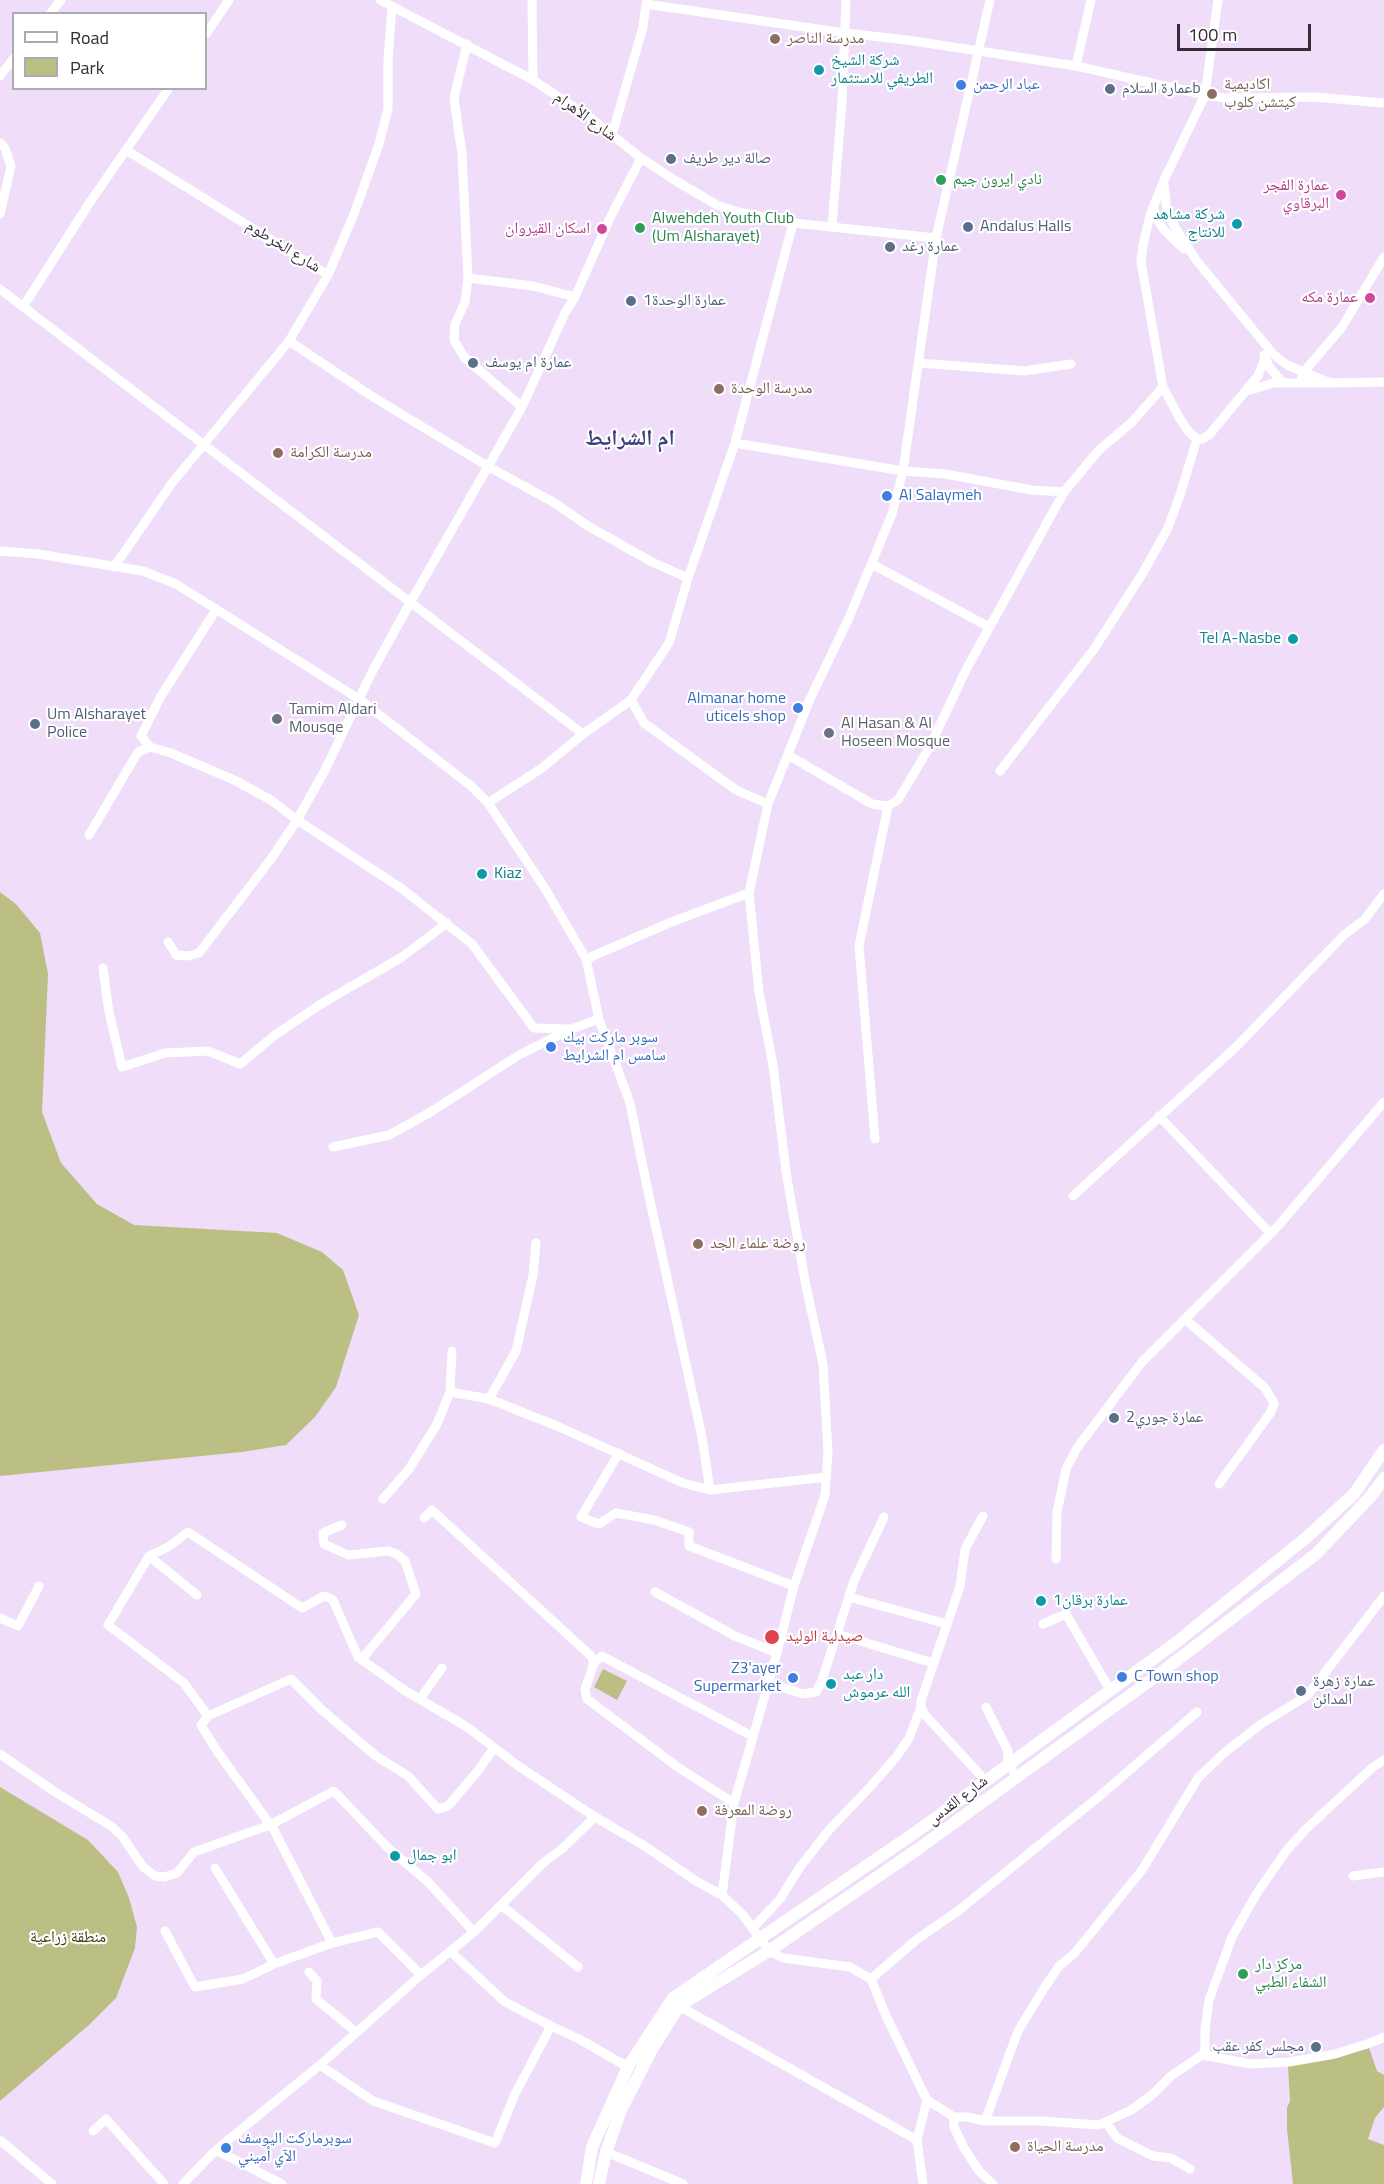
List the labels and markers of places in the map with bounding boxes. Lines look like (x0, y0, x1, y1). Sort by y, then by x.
place label: مدرسة الناصر (787, 29, 864, 49)
marker: مدرسة الناصر (768, 32, 782, 46)
place label: شركة الشيخ الطريفي للاستثمار (831, 51, 933, 89)
marker: شركة الشيخ الطريفي للاستثمار (812, 63, 826, 77)
place label: عباد الرحمن (973, 75, 1040, 95)
place label: اكاديمية كيتشن كلوب (1224, 75, 1296, 113)
marker: عباد الرحمن (954, 78, 968, 92)
place label: عمارة السلامb (1122, 79, 1201, 99)
marker: عمارة السلامb (1103, 82, 1117, 96)
marker: اكاديمية كيتشن كلوب (1205, 87, 1219, 101)
place label: صالة دير طريف (683, 149, 771, 169)
marker: صالة دير طريف (664, 152, 678, 166)
place label: نادي ايرون جيم (953, 170, 1042, 190)
marker: نادي ايرون جيم (934, 173, 948, 187)
place label: عمارة الفجر البرقاوي (1264, 176, 1329, 214)
marker: عمارة الفجر البرقاوي (1334, 188, 1348, 202)
place label: شركة مشاهد للانتاج (1153, 205, 1225, 243)
place label: Alwehdeh Youth Club (Um Alsharayet) (652, 209, 794, 247)
place label: Andalus Halls (980, 217, 1071, 237)
marker: شركة مشاهد للانتاج (1230, 217, 1244, 231)
place label: اسكان القيروان (505, 219, 590, 239)
marker: Andalus Halls (961, 220, 975, 234)
marker: Alwehdeh Youth Club (Um Alsharayet) (633, 221, 647, 235)
marker: اسكان القيروان (595, 222, 609, 236)
place label: عمارة رغد (902, 237, 959, 257)
marker: عمارة رغد (883, 240, 897, 254)
place label: عمارة مكه (1301, 288, 1358, 308)
place label: عمارة الوحدة1 (643, 291, 726, 311)
marker: عمارة مكه (1363, 291, 1377, 305)
marker: عمارة الوحدة1 (624, 294, 638, 308)
place label: عمارة ام يوسف (485, 353, 572, 373)
marker: عمارة ام يوسف (466, 356, 480, 370)
place label: مدرسة الوحدة (731, 379, 812, 399)
marker: مدرسة الوحدة (712, 382, 726, 396)
place label: مدرسة الكرامة (290, 443, 372, 463)
marker: مدرسة الكرامة (271, 446, 285, 460)
place label: Al Salaymeh (899, 486, 982, 506)
marker: Al Salaymeh (880, 489, 894, 503)
place label: Tel A-Nasbe (1200, 629, 1281, 649)
marker: Tel A-Nasbe (1286, 632, 1300, 646)
place label: Almanar home uticels shop (687, 689, 786, 727)
place label: Tamim Aldari Mousqe (289, 700, 377, 738)
marker: Almanar home uticels shop (791, 701, 805, 715)
place label: Um Alsharayet Police (47, 705, 146, 743)
marker: Tamim Aldari Mousqe (270, 712, 284, 726)
place label: Al Hasan & Al Hoseen Mosque (841, 714, 950, 752)
marker: Um Alsharayet Police (28, 717, 42, 731)
marker: Al Hasan & Al Hoseen Mosque (822, 726, 836, 740)
place label: Kiaz (494, 864, 522, 884)
marker: Kiaz (475, 867, 489, 881)
place label: سوبر ماركت بيك سامس ام الشرايط (563, 1028, 666, 1066)
marker: سوبر ماركت بيك سامس ام الشرايط (544, 1040, 558, 1054)
place label: روضة علماء الجد (710, 1234, 806, 1254)
marker: روضة علماء الجد (691, 1237, 705, 1251)
place label: عمارة جوري2 (1126, 1408, 1204, 1428)
marker: عمارة جوري2 (1107, 1411, 1121, 1425)
place label: 1عمارة برقان (1053, 1591, 1128, 1611)
marker: 1عمارة برقان (1034, 1594, 1048, 1608)
place label: صيدلية الوليد (786, 1627, 863, 1647)
marker: صيدلية الوليد (763, 1628, 781, 1646)
place label: Z3'ayer Supermarket (694, 1659, 781, 1697)
place label: دار عبد الله عرموش (843, 1665, 910, 1703)
place label: C Town shop (1134, 1667, 1219, 1687)
marker: C Town shop (1115, 1670, 1129, 1684)
marker: Z3'ayer Supermarket (786, 1671, 800, 1685)
place label: عمارة زهرة المدائن (1313, 1672, 1375, 1710)
marker: دار عبد الله عرموش (824, 1677, 838, 1691)
marker: عمارة زهرة المدائن (1294, 1684, 1308, 1698)
place label: روضة المعرفة (714, 1801, 792, 1821)
marker: روضة المعرفة (695, 1804, 709, 1818)
place label: ابو جمال (407, 1846, 457, 1866)
marker: ابو جمال (388, 1849, 402, 1863)
place label: مركز دار الشفاء الطبي (1255, 1955, 1326, 1993)
marker: مركز دار الشفاء الطبي (1236, 1967, 1250, 1981)
place label: مجلس كفر عقب (1212, 2037, 1304, 2057)
marker: مجلس كفر عقب (1309, 2040, 1323, 2054)
place label: سوبرماركت اليوسف الآي أميني (238, 2129, 352, 2167)
place label: مدرسة الحياة (1027, 2137, 1104, 2157)
marker: مدرسة الحياة (1008, 2140, 1022, 2154)
marker: سوبرماركت اليوسف الآي أميني (219, 2141, 233, 2155)

